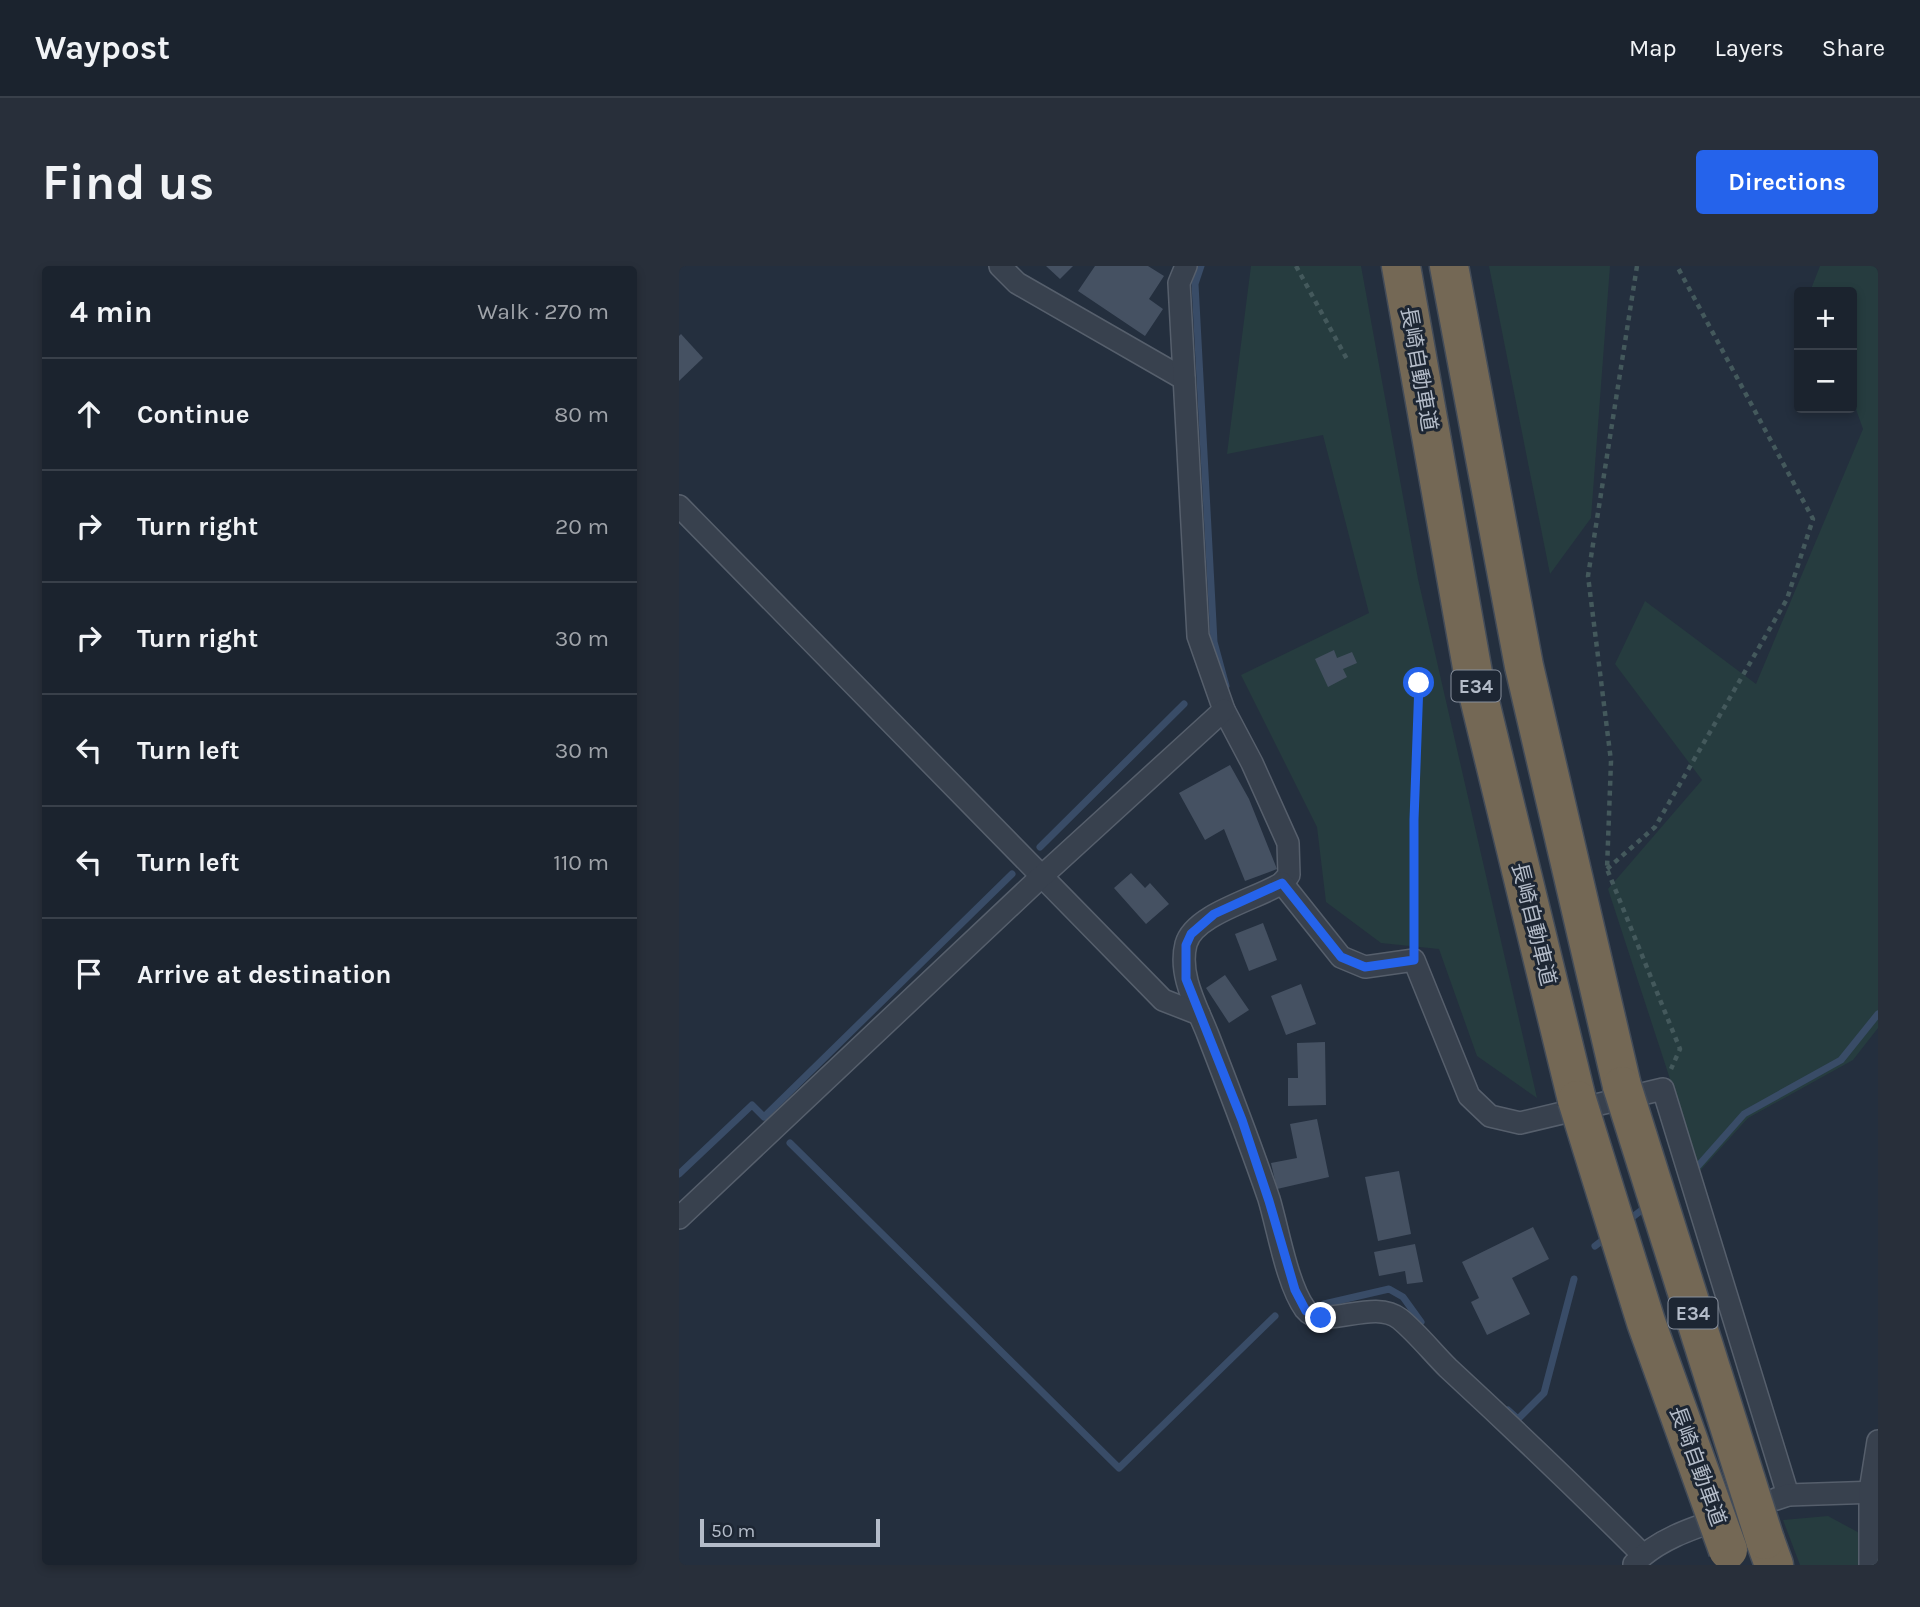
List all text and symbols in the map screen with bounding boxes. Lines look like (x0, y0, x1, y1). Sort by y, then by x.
text: Waypost (35, 29, 170, 67)
text: Map (1629, 34, 1677, 62)
text: Layers (1715, 34, 1784, 62)
text: Share (1822, 34, 1885, 62)
button: Directions (1696, 150, 1878, 214)
text: Find us (42, 154, 214, 211)
map controls (1794, 287, 1857, 413)
button: + (1794, 287, 1857, 350)
text: 4 min (70, 294, 152, 330)
text: Walk · 270 m (477, 298, 609, 325)
street label: 長崎自動車道 (1396, 305, 1442, 433)
button: − (1794, 350, 1857, 413)
icon: ahead (70, 395, 108, 433)
text: Continue (137, 399, 249, 430)
text: 80 m (554, 401, 609, 428)
icon: right (70, 507, 108, 545)
text: Turn right (137, 511, 258, 542)
text: 20 m (555, 513, 609, 540)
icon: right (70, 619, 108, 657)
text: Turn right (137, 623, 258, 654)
text: 30 m (555, 625, 609, 652)
route start (1403, 667, 1434, 698)
road number: E34 (1451, 670, 1501, 702)
icon: left (70, 731, 108, 769)
text: Turn left (137, 735, 239, 766)
text: 30 m (555, 737, 609, 764)
icon: left (70, 843, 108, 881)
text: Turn left (137, 847, 239, 878)
text: 110 m (553, 849, 609, 876)
street label: 長崎自動車道 (1507, 860, 1561, 988)
icon: arrive (70, 955, 108, 993)
text: Arrive at destination (137, 959, 391, 990)
road number: E34 (1669, 1298, 1717, 1329)
route end (1305, 1302, 1336, 1333)
street label: 長崎自動車道 (1665, 1403, 1731, 1529)
scale bar (700, 1516, 880, 1548)
text: 50 m (711, 1520, 755, 1542)

